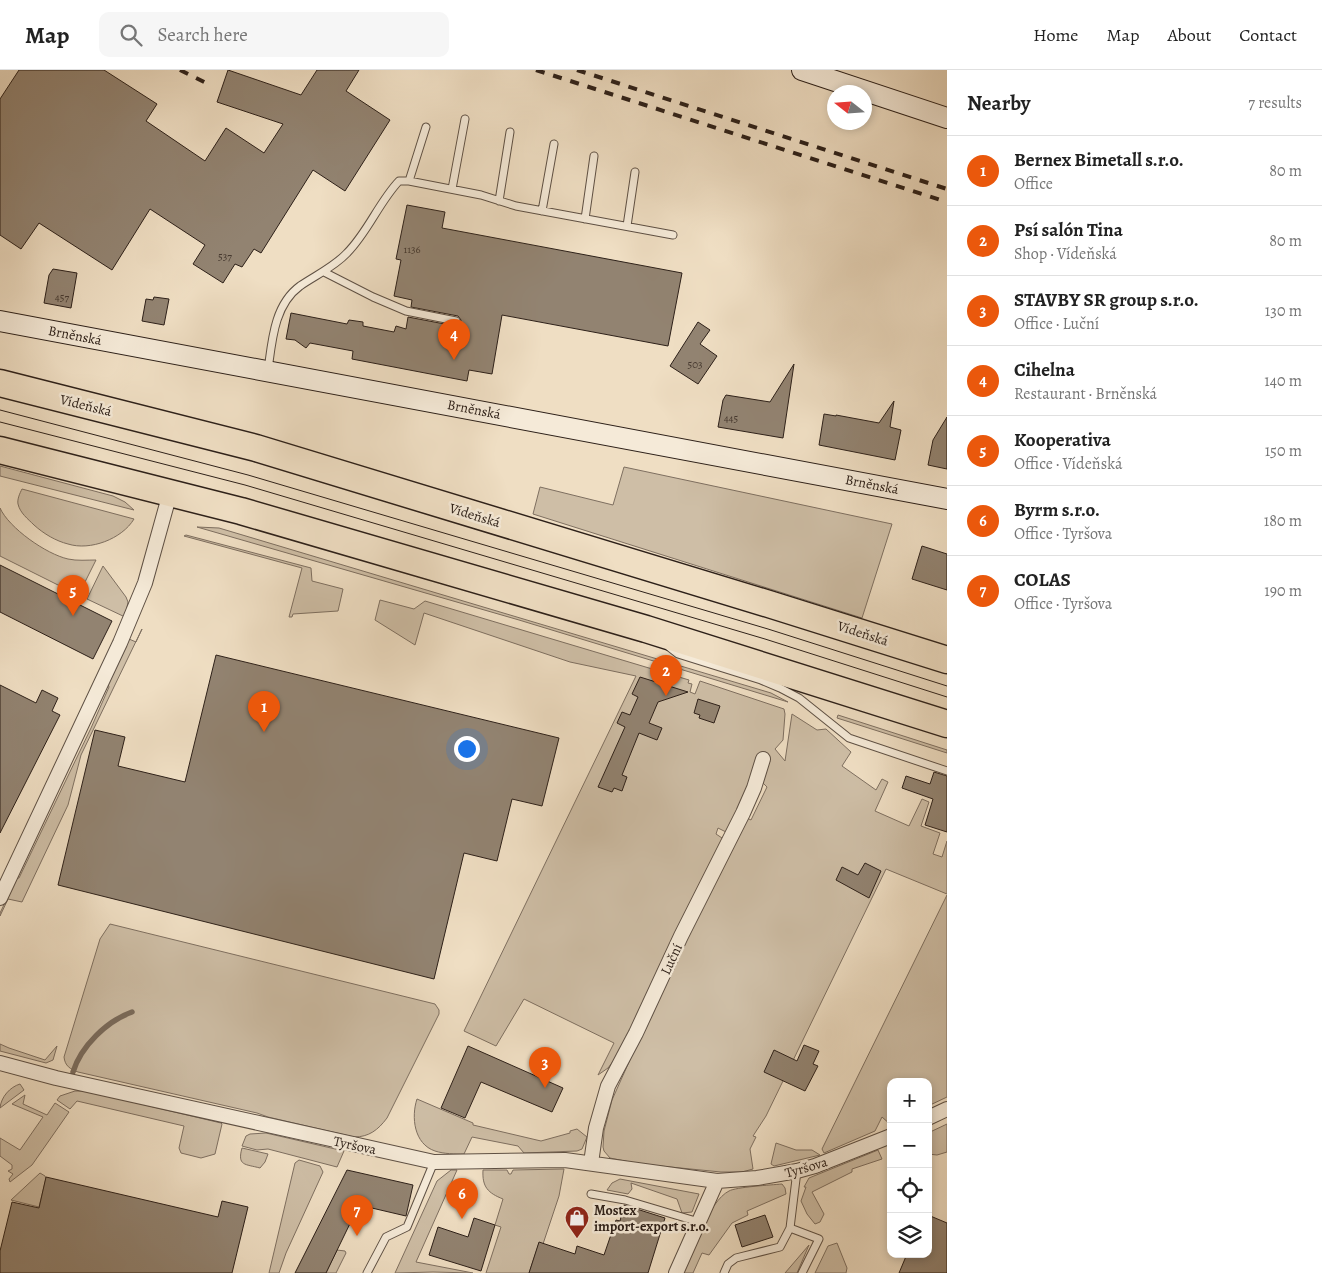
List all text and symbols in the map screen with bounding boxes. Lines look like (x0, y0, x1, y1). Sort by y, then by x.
search box (99, 12, 449, 57)
text: Map (25, 19, 69, 51)
icon: search (117, 21, 145, 49)
text: Search here (157, 22, 248, 48)
text: Home (1033, 23, 1078, 47)
text: Map (1106, 23, 1139, 47)
text: About (1167, 23, 1211, 47)
text: Contact (1239, 23, 1297, 47)
north arrow (827, 85, 872, 130)
text: Nearby (967, 89, 1030, 117)
text: 7 results (1248, 92, 1302, 114)
text: Bernex Bimetall s.r.o. (1014, 147, 1184, 173)
text: 1 (980, 160, 986, 182)
text: 80 m (1269, 160, 1302, 182)
text: Office (1014, 173, 1053, 195)
text: Psí salón Tina (1014, 217, 1123, 243)
text: 2 (979, 230, 987, 252)
text: 80 m (1269, 230, 1302, 252)
house number: 1136 (403, 242, 421, 257)
text: Shop · Vídeňská (1014, 243, 1117, 265)
house number: 537 (218, 249, 232, 264)
text: STAVBY SR group s.r.o. (1014, 287, 1199, 313)
house number: 457 (55, 290, 70, 305)
text: 3 (980, 300, 986, 322)
text: 130 m (1265, 300, 1302, 322)
text: Office · Luční (1014, 313, 1099, 335)
pin: 4 (438, 319, 470, 360)
street label: Brněnská (47, 321, 104, 350)
house number: 503 (687, 357, 703, 372)
text: Cihelna (1014, 357, 1075, 383)
text: 4 (979, 370, 987, 392)
text: 140 m (1264, 370, 1302, 392)
text: Restaurant · Brněnská (1014, 383, 1157, 405)
street label: Vídeňská (57, 390, 114, 421)
street label: Brněnská (446, 395, 503, 424)
house number: 445 (724, 411, 739, 426)
text: Kooperativa (1014, 427, 1111, 453)
text: 5 (980, 440, 986, 462)
text: 150 m (1265, 440, 1302, 462)
text: Office · Vídeňská (1014, 453, 1122, 475)
street label: Brněnská (844, 470, 901, 499)
text: Byrm s.r.o. (1014, 497, 1100, 523)
street label: Vídeňská (446, 498, 503, 532)
text: 6 (979, 510, 987, 532)
text: 180 m (1264, 510, 1302, 532)
text: Office · Tyršova (1014, 523, 1112, 545)
text: COLAS (1014, 567, 1071, 593)
pin: 5 (57, 575, 89, 616)
text: 7 (980, 580, 986, 602)
text: 190 m (1264, 580, 1302, 602)
text: Office · Tyršova (1014, 593, 1112, 615)
street label: Vídeňská (834, 616, 891, 651)
pin: 2 (650, 655, 682, 696)
pin: 1 (248, 691, 280, 732)
your location (454, 736, 480, 762)
street label: Luční (656, 941, 687, 978)
pin: 3 (529, 1047, 561, 1088)
map controls (887, 1078, 932, 1258)
button: + (887, 1078, 932, 1123)
button: − (887, 1123, 932, 1168)
street label: Tyršova (332, 1132, 379, 1159)
street label: Tyršova (783, 1152, 830, 1183)
button: locate (887, 1168, 932, 1213)
pin: 6 (446, 1178, 478, 1219)
pin: 7 (341, 1195, 373, 1236)
place label: Mostex import-export s.r.o. (594, 1201, 709, 1236)
shop icon: Mostex import-export s.r.o. (564, 1205, 590, 1239)
button: layers (887, 1213, 932, 1258)

